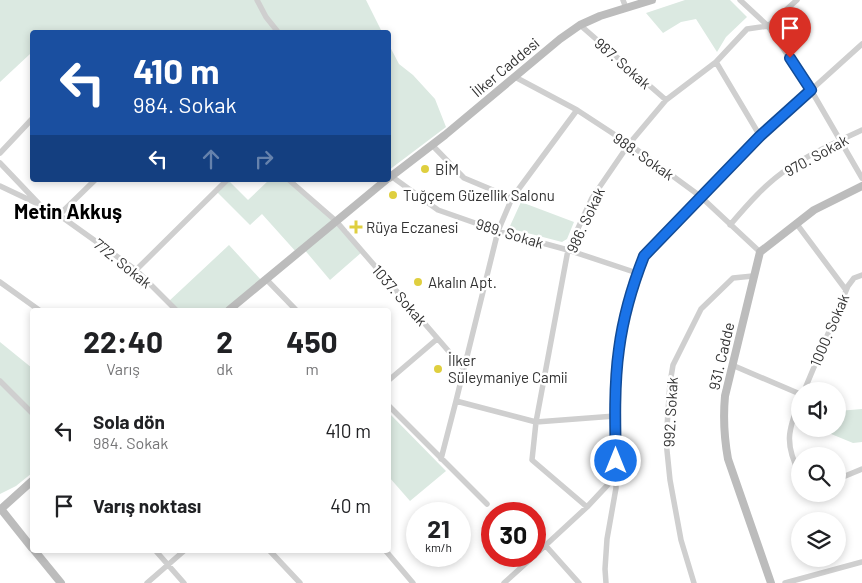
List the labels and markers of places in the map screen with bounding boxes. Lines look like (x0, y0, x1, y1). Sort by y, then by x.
pin (769, 7, 811, 58)
place label: BİM (435, 160, 459, 178)
marker: BİM (419, 163, 431, 175)
place label: Tuğçem Güzellik Salonu (403, 186, 555, 204)
marker: Tuğçem Güzellik Salonu (387, 189, 399, 201)
place label: Rüya Eczanesi (366, 218, 458, 236)
marker: Rüya Eczanesi (350, 221, 362, 233)
place label: Akalın Apt. (428, 273, 497, 291)
marker: Akalın Apt. (412, 276, 424, 288)
place label: İlker Süleymaniye Camii (448, 351, 567, 386)
marker: İlker Süleymaniye Camii (432, 363, 444, 375)

